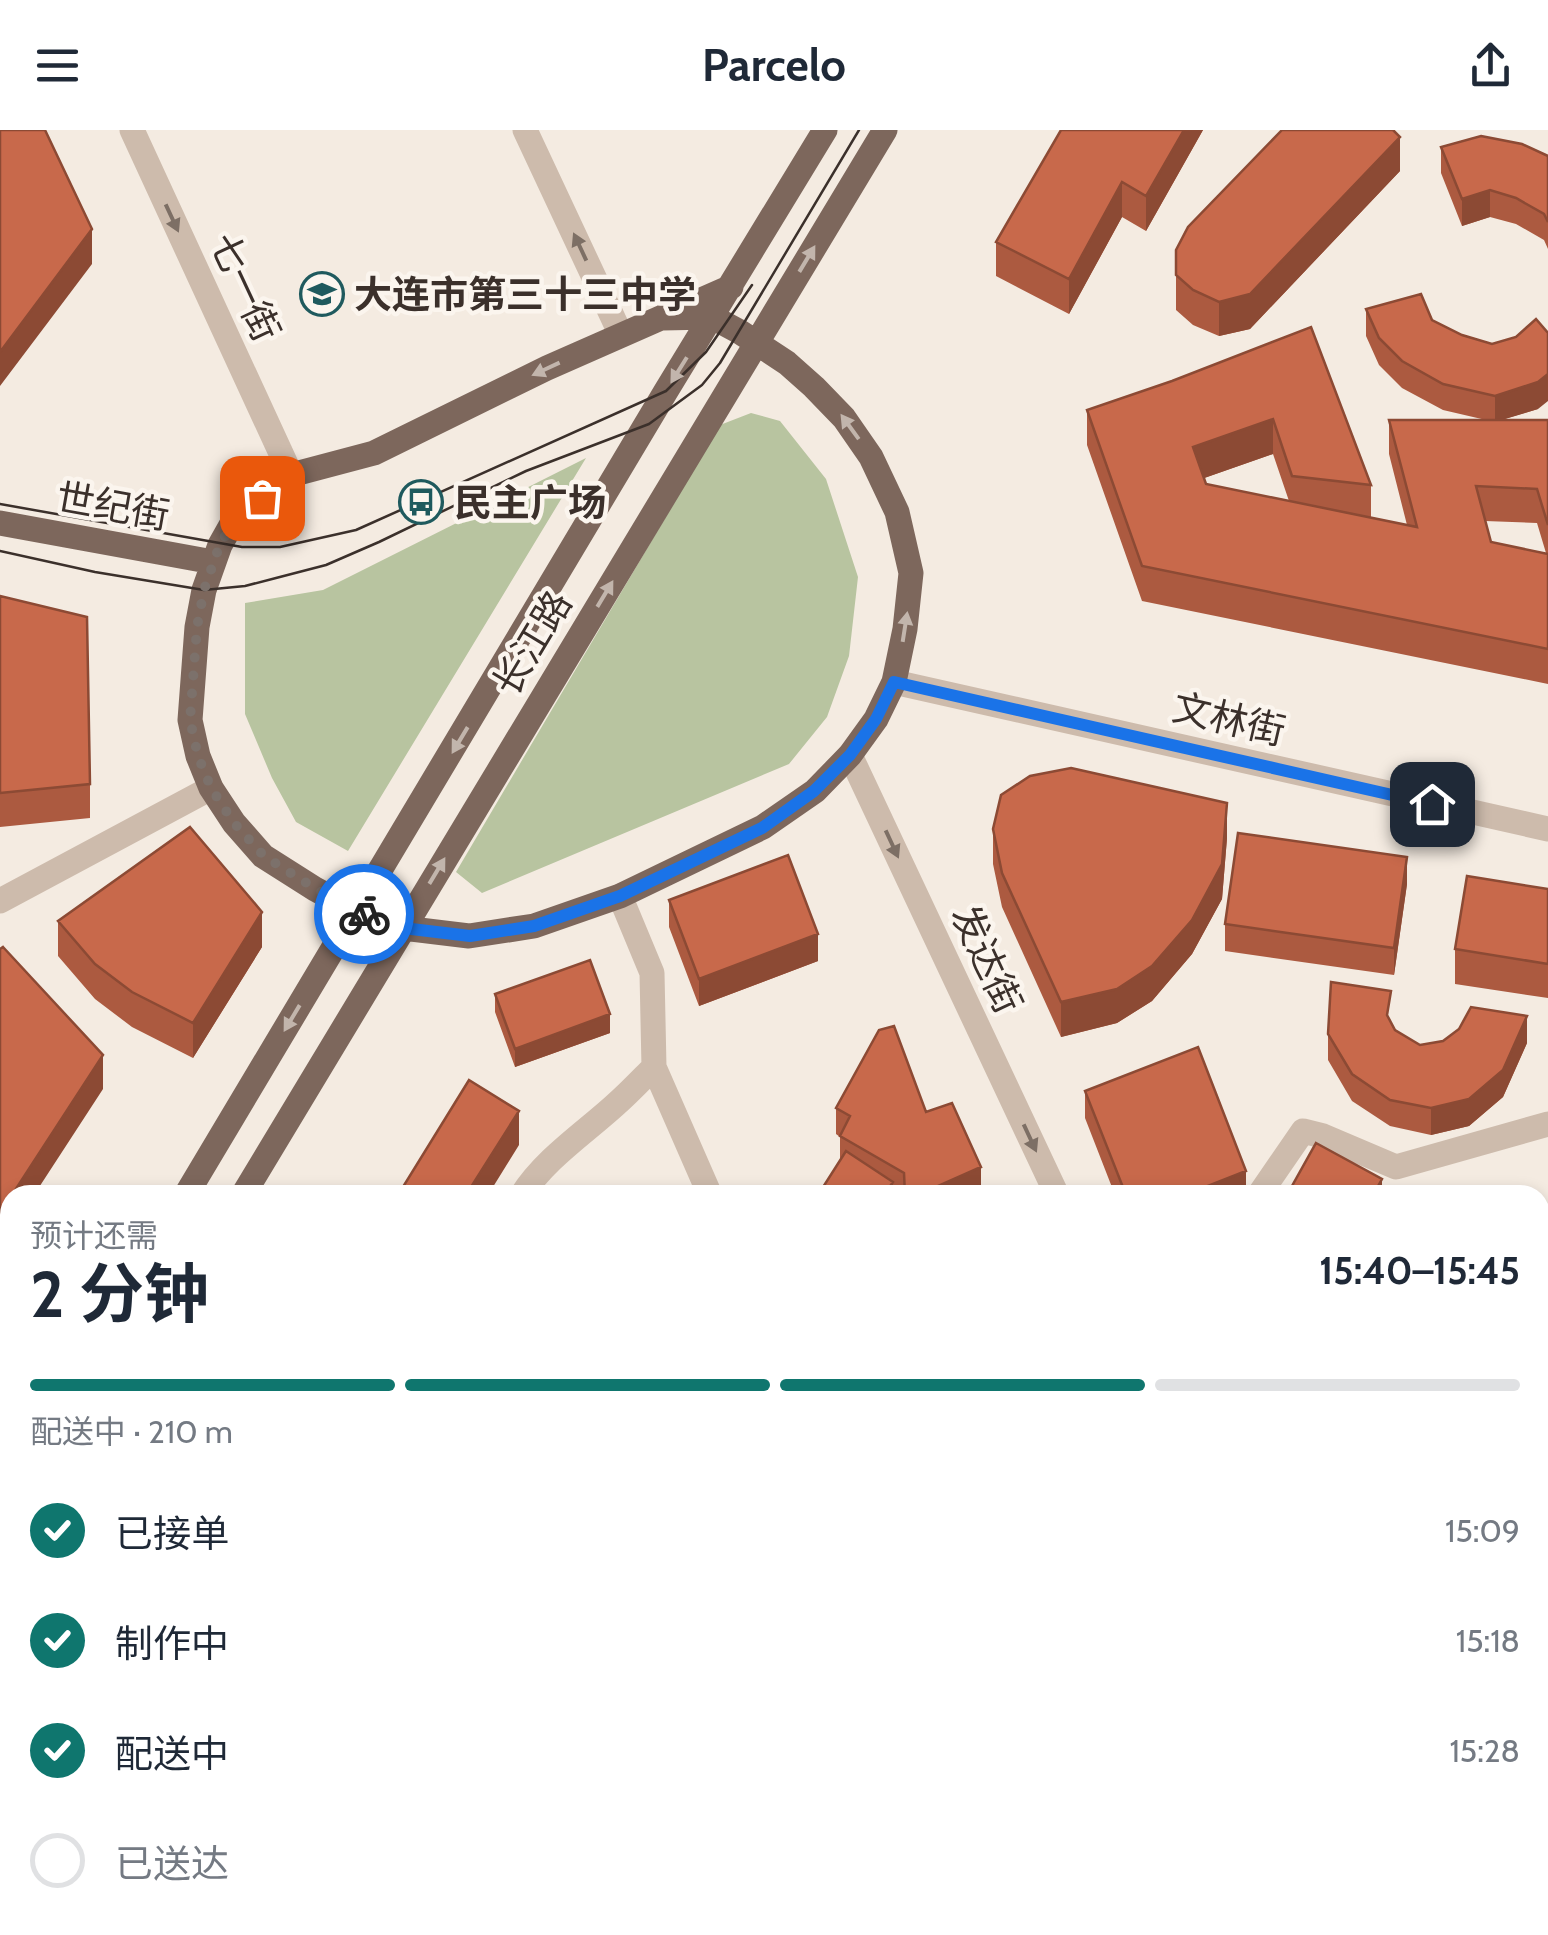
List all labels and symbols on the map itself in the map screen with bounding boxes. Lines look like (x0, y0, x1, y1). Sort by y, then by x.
one-way arrow (164, 204, 181, 233)
street label: 七一街 (200, 225, 290, 349)
one-way arrow (571, 232, 588, 261)
one-way arrow (798, 245, 815, 273)
school or university icon: 大连市第三十三中学 (299, 271, 345, 317)
place label: 大连市第三十三中学 (354, 271, 696, 318)
one-way arrow (671, 356, 689, 384)
one-way arrow (531, 361, 560, 377)
one-way arrow (841, 414, 860, 441)
pin (220, 456, 305, 541)
street label: 世纪街 (53, 473, 173, 539)
bus stop icon: 民主广场 (398, 479, 444, 525)
place label: 民主广场 (454, 479, 606, 526)
one-way arrow (596, 580, 614, 608)
street label: 长江路 (482, 582, 582, 704)
one-way arrow (897, 611, 913, 642)
street label: 文林街 (1168, 683, 1290, 755)
one-way arrow (452, 726, 469, 754)
pin (1390, 762, 1475, 847)
one-way arrow (883, 829, 900, 858)
one-way arrow (428, 857, 445, 885)
courier (314, 864, 414, 964)
street label: 发达街 (942, 897, 1032, 1021)
one-way arrow (284, 1004, 301, 1032)
one-way arrow (1022, 1123, 1038, 1152)

